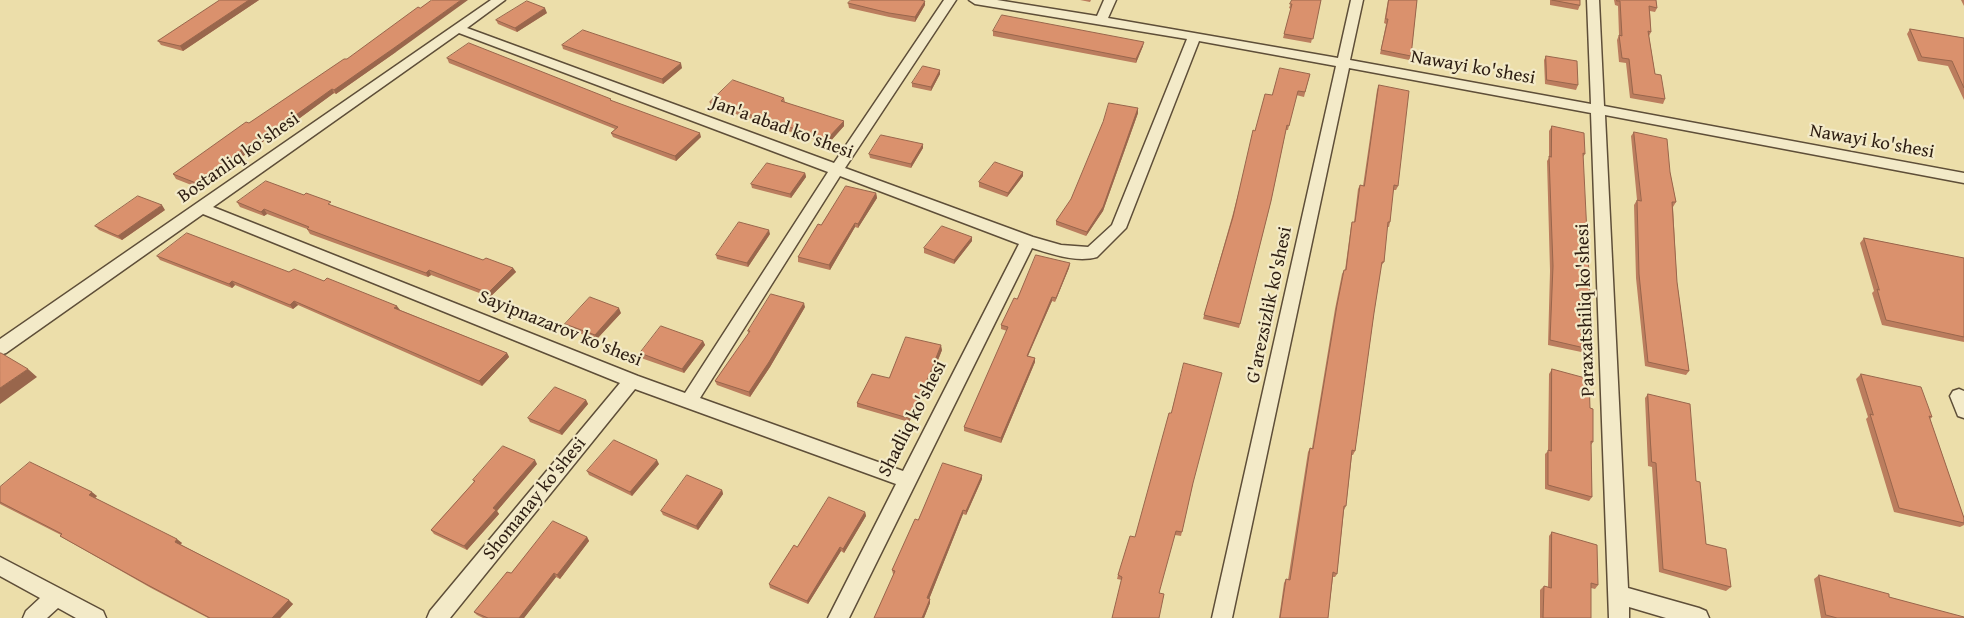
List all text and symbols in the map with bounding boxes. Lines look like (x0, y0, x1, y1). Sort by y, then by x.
street label: Nawayi ko'shesi (1409, 46, 1537, 90)
street label: Jan'a abad ko'shesi (708, 92, 856, 164)
street label: Bostanliq ko'shesi (174, 108, 304, 208)
street label: Nawayi ko'shesi (1808, 120, 1936, 164)
street label: Paraxatshiliq ko'shesi (1572, 223, 1600, 397)
street label: G'arezsizlik ko'shesi (1242, 225, 1298, 385)
street label: Sayipnazarov ko'shesi (475, 286, 645, 372)
street label: Shadliq ko'shesi (874, 357, 952, 481)
street label: Shomanay ko'shesi (479, 433, 591, 565)

